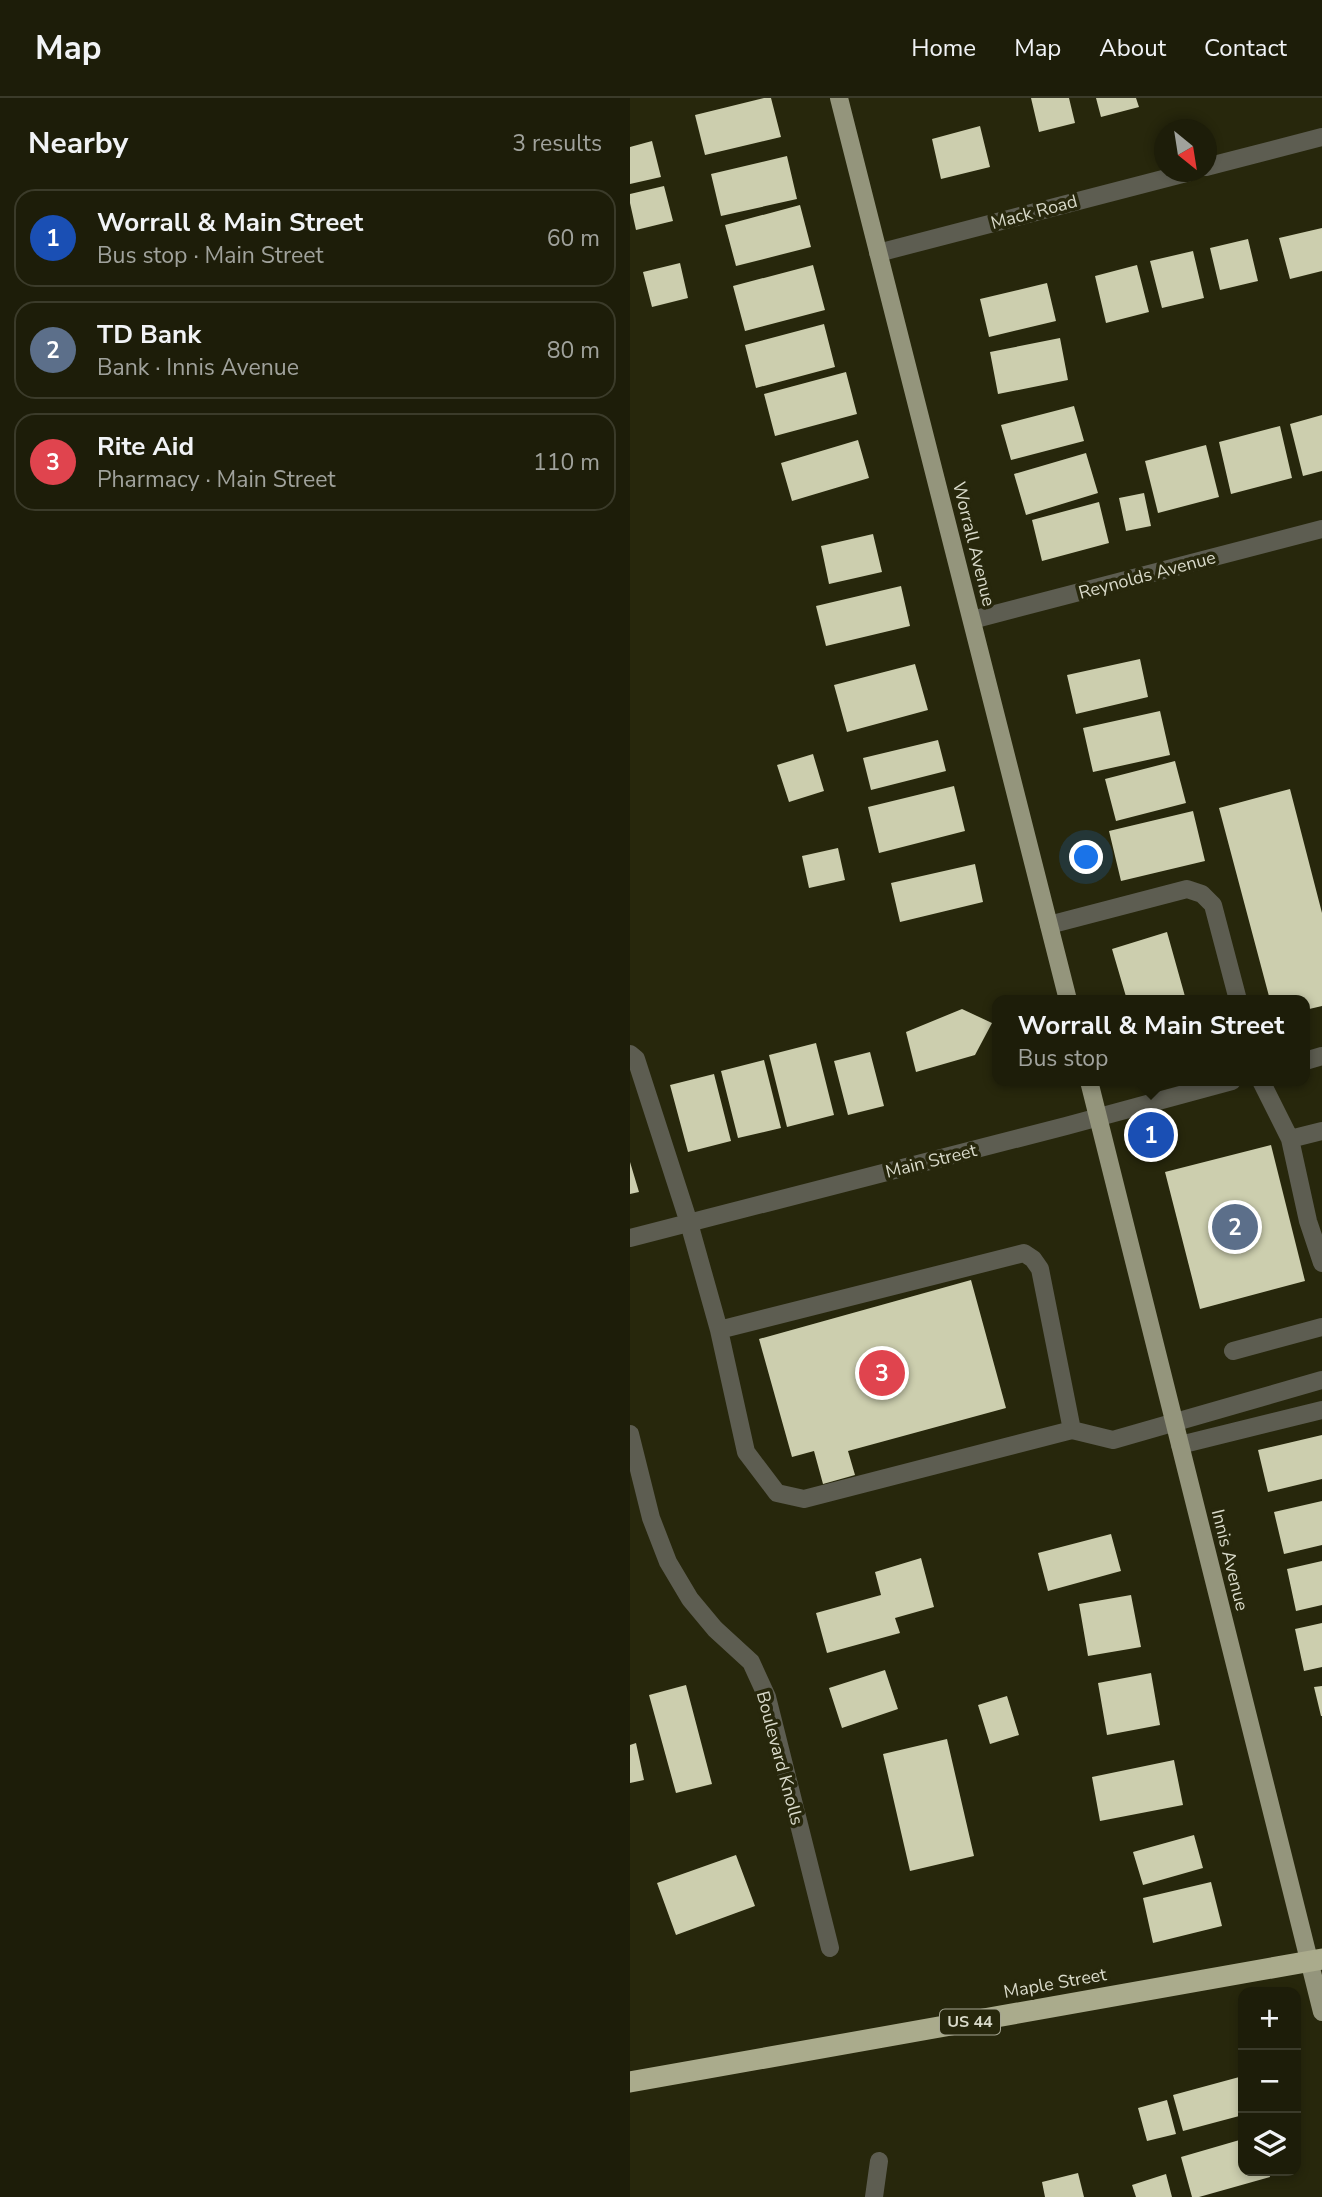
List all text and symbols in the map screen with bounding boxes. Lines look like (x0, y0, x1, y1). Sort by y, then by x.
text: Map (35, 26, 102, 71)
text: Home (911, 32, 976, 64)
text: Map (1014, 32, 1061, 64)
text: About (1099, 32, 1166, 64)
text: Contact (1204, 32, 1287, 64)
north arrow (1154, 119, 1217, 182)
text: Nearby (28, 123, 128, 164)
text: 3 results (512, 128, 602, 159)
street label: Mack Road (988, 189, 1080, 235)
text: Worrall & Main Street (97, 205, 363, 240)
text: 1 (46, 223, 60, 254)
text: 60 m (547, 223, 600, 254)
text: Bus stop · Main Street (97, 240, 324, 271)
text: TD Bank (97, 317, 201, 352)
text: 2 (46, 335, 60, 366)
text: 80 m (547, 335, 600, 366)
text: Bank · Innis Avenue (97, 352, 299, 383)
text: Rite Aid (97, 429, 194, 464)
text: 3 (46, 447, 60, 478)
text: 110 m (533, 447, 600, 478)
text: Pharmacy · Main Street (97, 464, 335, 495)
street label: Worrall Avenue (947, 479, 1001, 609)
street label: Reynolds Avenue (1076, 545, 1218, 605)
your location (1069, 840, 1103, 874)
popup (992, 995, 1310, 1086)
text: Worrall & Main Street (1018, 1008, 1284, 1043)
text: Bus stop (1018, 1043, 1108, 1074)
pin: 1 (1128, 1109, 1174, 1161)
street label: Main Street (883, 1138, 980, 1184)
pin: 2 (1212, 1201, 1258, 1253)
pin: 3 (859, 1347, 905, 1399)
street label: Innis Avenue (1206, 1507, 1254, 1613)
street label: Boulevard Knolls (751, 1688, 809, 1828)
street label: Maple Street (1002, 1962, 1109, 2004)
map controls (1238, 1987, 1301, 2176)
button: + (1238, 1987, 1301, 2050)
road number: US 44 (940, 2010, 1000, 2034)
button: − (1238, 2050, 1301, 2113)
button: layers (1238, 2113, 1301, 2176)

